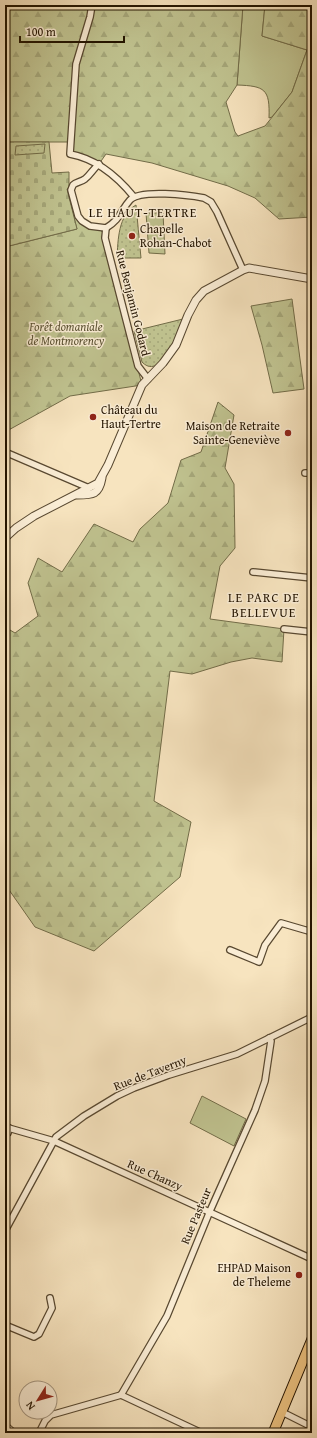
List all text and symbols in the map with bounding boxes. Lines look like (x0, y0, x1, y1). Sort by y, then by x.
scale bar (20, 18, 124, 44)
text: 100 m (26, 23, 56, 40)
district label: LE HAUT-TERTRE (89, 203, 197, 222)
place label: Chapelle Rohan-Chabot (140, 220, 213, 251)
marker: Chapelle Rohan-Chabot (127, 231, 137, 241)
street label: Rue Benjamin Godard (112, 248, 155, 358)
park label: Forêt domaniale de Montmorency (28, 318, 105, 349)
place label: Château du Haut-Tertre (101, 401, 161, 432)
marker: Château du Haut-Tertre (88, 412, 98, 422)
place label: Maison de Retraite Sainte-Geneviève (186, 417, 280, 448)
marker: Maison de Retraite Sainte-Geneviève (283, 428, 293, 438)
district label: LE PARC DE BELLEVUE (228, 588, 300, 622)
street label: Rue de Taverny (111, 1051, 189, 1094)
street label: Rue Chanzy (125, 1155, 185, 1194)
street label: Rue Pasteur (176, 1185, 215, 1247)
place label: EHPAD Maison de Theleme (218, 1259, 291, 1290)
marker: EHPAD Maison de Theleme (294, 1270, 304, 1280)
north arrow (18, 1380, 58, 1420)
text: N (21, 1398, 39, 1414)

